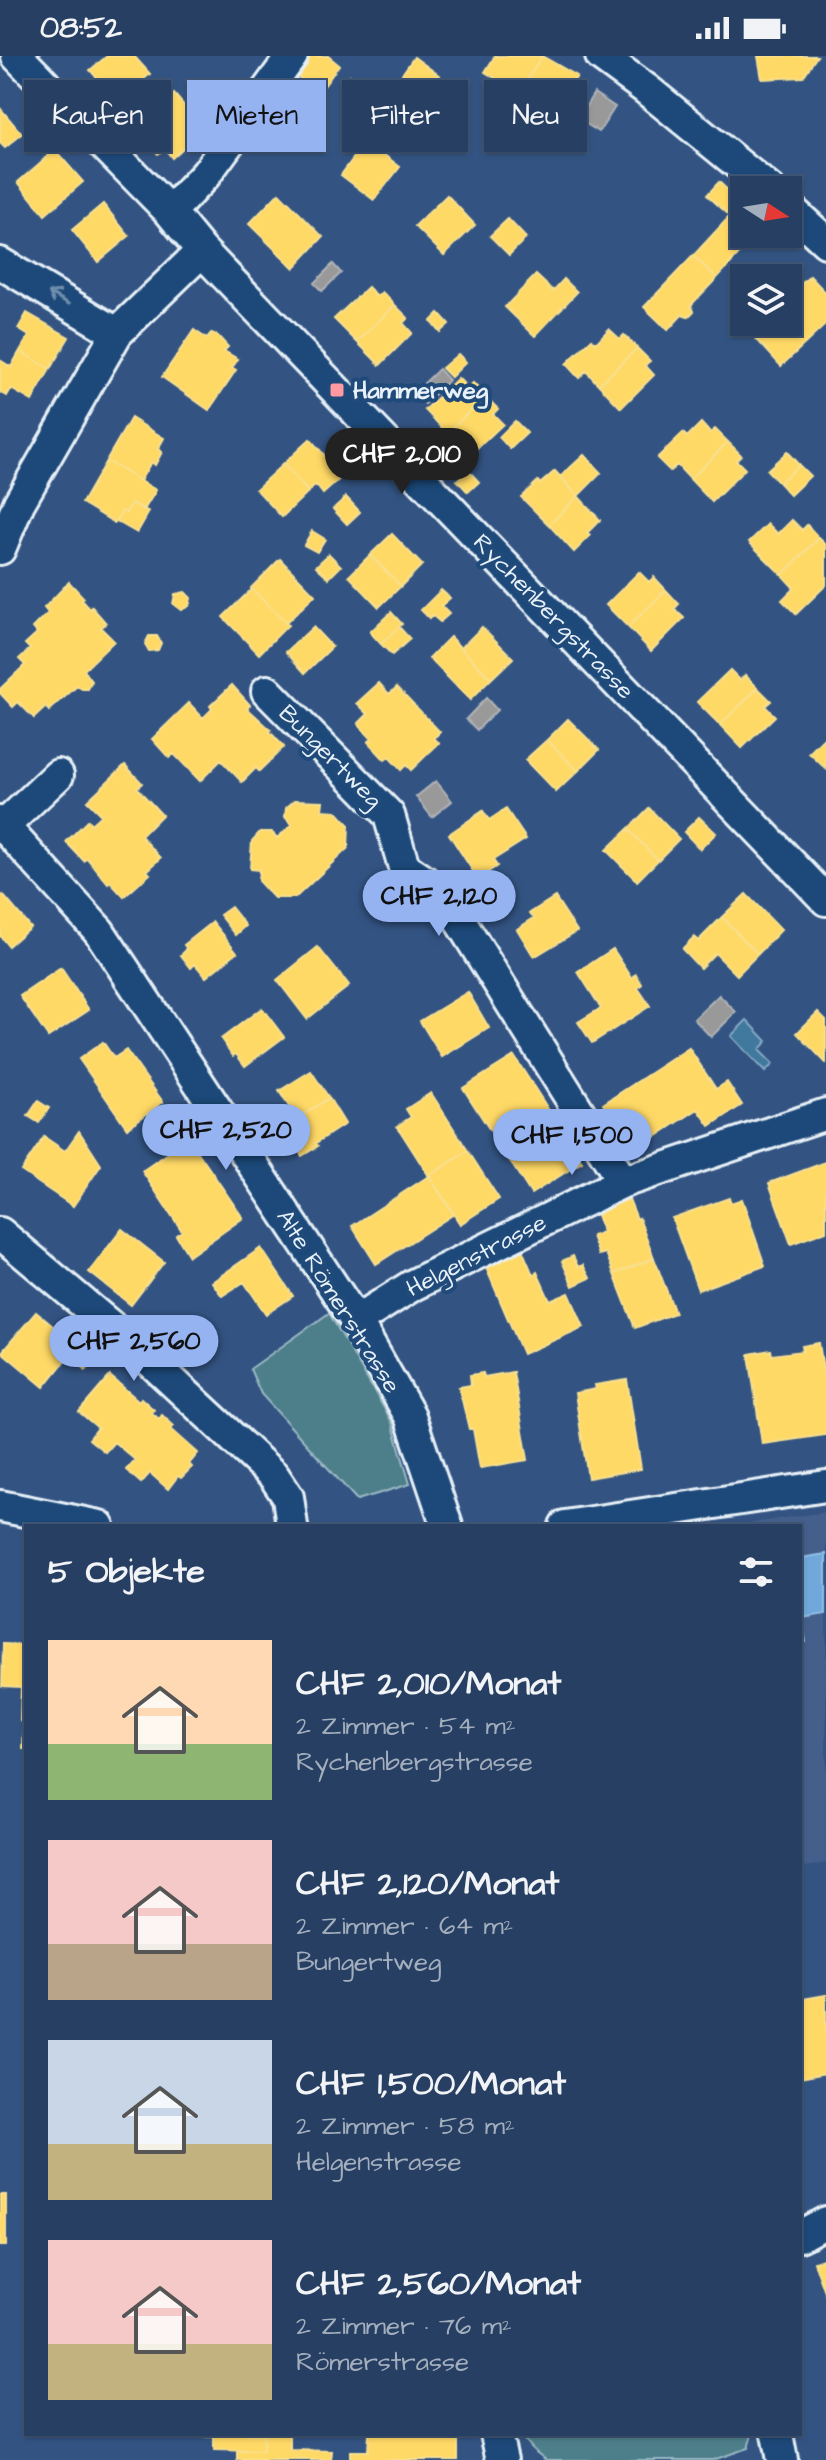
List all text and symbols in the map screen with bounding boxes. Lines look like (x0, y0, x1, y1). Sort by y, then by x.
text: 08:52 (40, 7, 122, 49)
chip: Kaufen (24, 80, 171, 152)
chip: Mieten (187, 80, 326, 152)
chip: Filter (342, 80, 468, 152)
chip: Neu (484, 80, 587, 152)
north arrow (730, 176, 802, 248)
map controls (730, 176, 802, 336)
button: layers (730, 264, 802, 336)
one-way arrow (48, 290, 71, 306)
place label: Hammerweg (353, 374, 489, 409)
marker: Hammerweg (328, 381, 346, 399)
pin: CHF 2,010 (310, 428, 494, 496)
text: CHF 2,010 (343, 436, 461, 472)
street label: Rychenbergstrasse (464, 526, 641, 708)
street label: Bungertweg (270, 697, 390, 817)
pin: CHF 2,120 (347, 870, 531, 938)
text: CHF 2,120 (381, 878, 497, 914)
pin: CHF 2,520 (134, 1104, 318, 1172)
pin: CHF 1,500 (480, 1109, 664, 1177)
text: CHF 2,520 (160, 1112, 292, 1148)
text: CHF 1,500 (511, 1117, 633, 1153)
street label: Alte Römerstrasse (268, 1203, 409, 1400)
street label: Helgenstrasse (401, 1206, 553, 1307)
pin: CHF 2,560 (42, 1315, 226, 1383)
text: CHF 2,560 (67, 1323, 201, 1359)
text: 5 Objekte (48, 1548, 205, 1596)
icon: filters (734, 1550, 778, 1594)
text: CHF 2,010/Monat (296, 1660, 561, 1708)
icon: home (112, 1672, 208, 1768)
text: 2 Zimmer · 54 m² (296, 1708, 515, 1744)
text: Rychenbergstrasse (296, 1744, 533, 1780)
text: CHF 2,120/Monat (296, 1860, 559, 1908)
icon: home (112, 1872, 208, 1968)
text: 2 Zimmer · 64 m² (296, 1908, 513, 1944)
text: Bungertweg (296, 1944, 442, 1980)
text: CHF 1,500/Monat (296, 2060, 566, 2108)
icon: home (112, 2072, 208, 2168)
text: 2 Zimmer · 58 m² (296, 2108, 515, 2144)
text: Helgenstrasse (296, 2144, 462, 2180)
text: CHF 2,560/Monat (296, 2260, 581, 2308)
icon: home (112, 2272, 208, 2368)
text: 2 Zimmer · 76 m² (296, 2308, 512, 2344)
text: Römerstrasse (296, 2344, 469, 2380)

